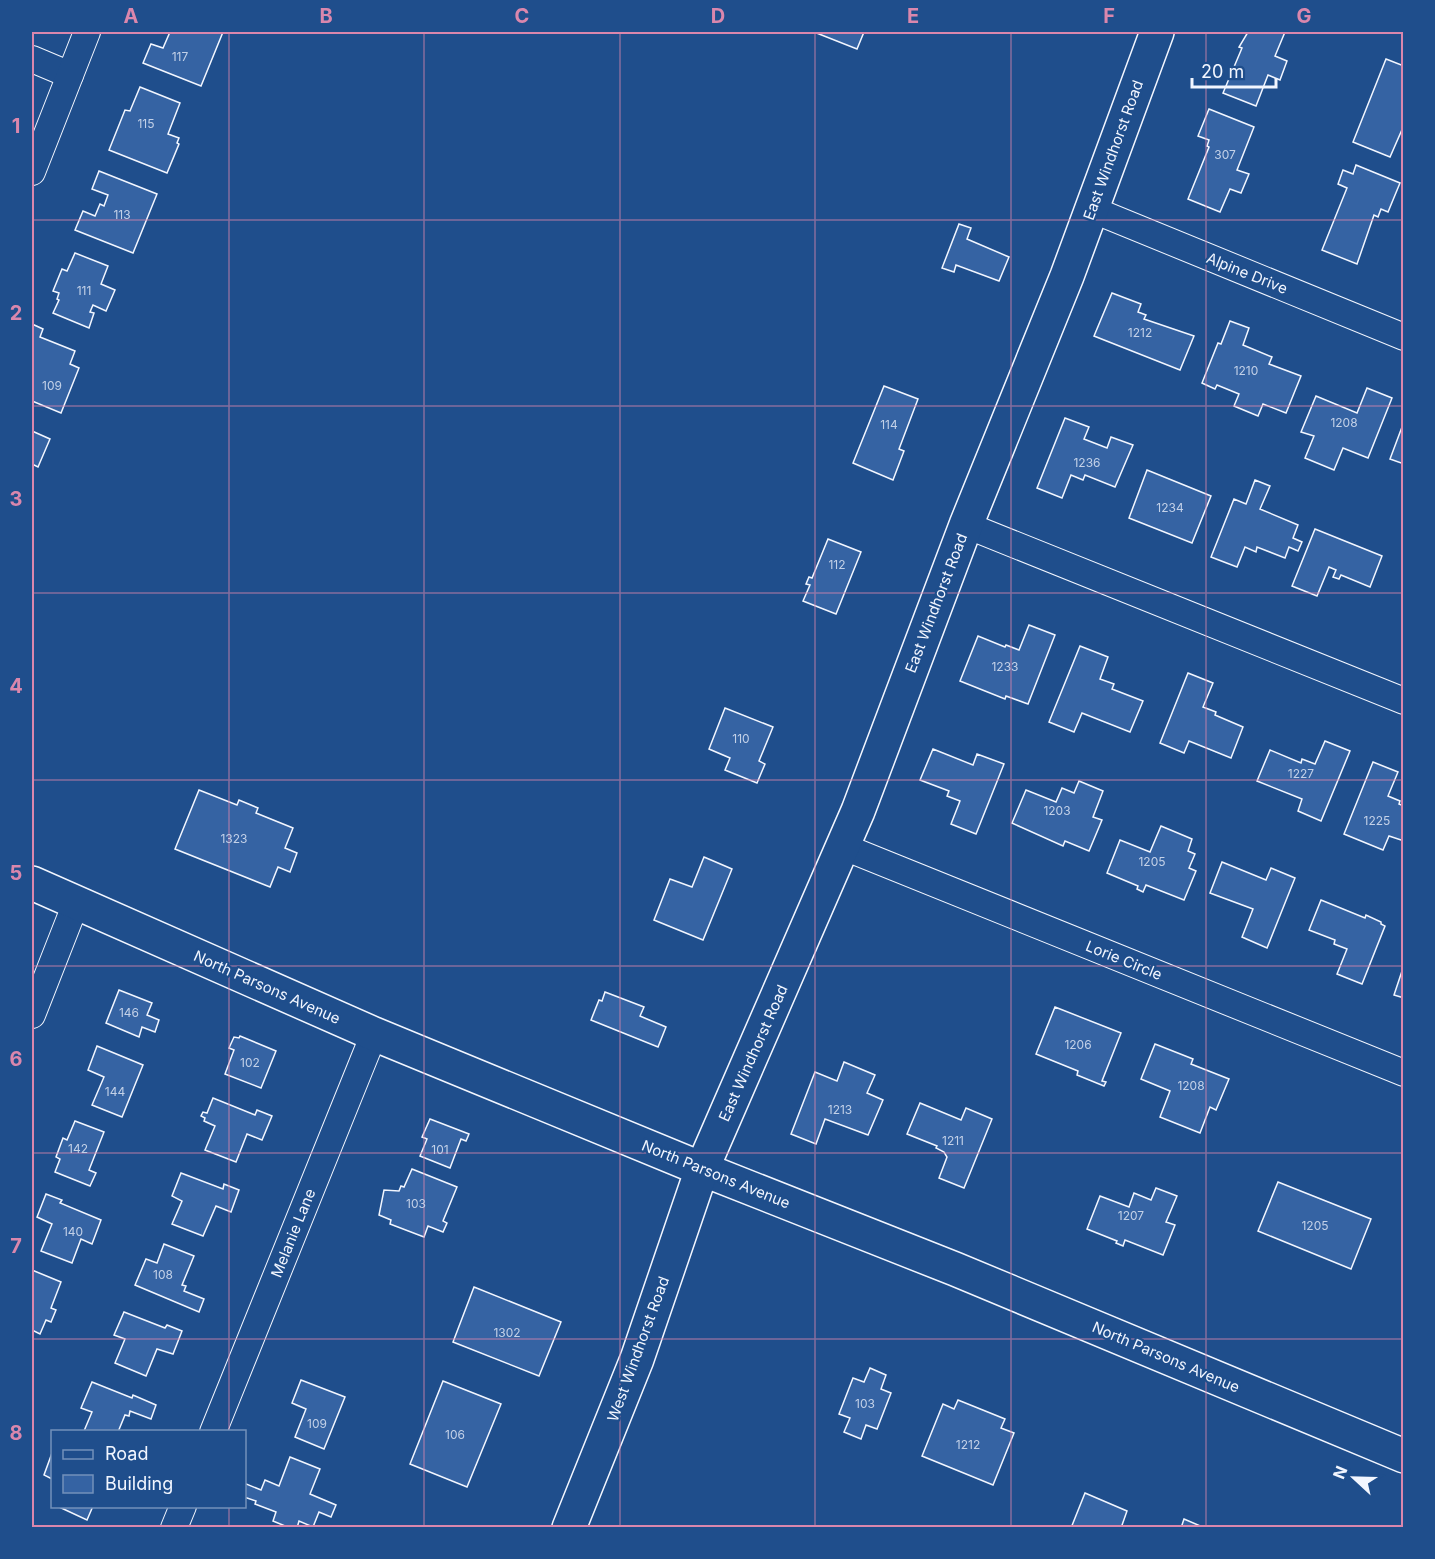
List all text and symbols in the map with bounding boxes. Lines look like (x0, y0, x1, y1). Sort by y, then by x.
text: A (124, 4, 139, 28)
text: B (319, 4, 333, 28)
text: C (515, 4, 529, 28)
text: D (711, 4, 725, 28)
text: E (907, 4, 919, 28)
text: F (1103, 4, 1115, 28)
text: G (1296, 4, 1312, 28)
house number: 117 (172, 49, 188, 64)
scale bar (1192, 51, 1276, 89)
text: 20 m (1201, 61, 1244, 82)
street label: East Windhorst Road (1079, 77, 1147, 223)
text: 1 (12, 114, 20, 138)
house number: 115 (137, 116, 155, 131)
house number: 307 (1214, 147, 1236, 162)
house number: 113 (113, 207, 131, 222)
street label: Alpine Drive (1204, 248, 1290, 298)
house number: 111 (77, 283, 91, 298)
text: 2 (10, 301, 22, 325)
house number: 1212 (1128, 325, 1152, 340)
house number: 1210 (1234, 363, 1258, 378)
house number: 109 (42, 378, 62, 393)
house number: 1208 (1330, 415, 1358, 430)
house number: 114 (880, 417, 898, 432)
house number: 1236 (1073, 455, 1101, 470)
text: 3 (10, 487, 22, 511)
house number: 1234 (1156, 500, 1184, 515)
street label: East Windhorst Road (901, 531, 971, 675)
house number: 112 (828, 557, 846, 572)
house number: 1233 (991, 659, 1019, 674)
text: 4 (9, 674, 23, 698)
house number: 110 (732, 731, 750, 746)
house number: 1227 (1288, 766, 1314, 781)
house number: 1203 (1043, 803, 1071, 818)
house number: 1225 (1364, 813, 1390, 828)
house number: 1323 (220, 831, 248, 846)
house number: 1205 (1138, 854, 1166, 869)
text: 5 (10, 861, 22, 885)
street label: Lorie Circle (1083, 936, 1165, 984)
street label: North Parsons Avenue (191, 946, 343, 1028)
street label: East Windhorst Road (714, 982, 792, 1124)
house number: 146 (119, 1005, 139, 1020)
house number: 1206 (1064, 1037, 1092, 1052)
text: 6 (10, 1047, 23, 1071)
house number: 102 (240, 1055, 260, 1070)
house number: 1208 (1177, 1078, 1205, 1093)
house number: 144 (105, 1084, 125, 1099)
house number: 1213 (828, 1102, 852, 1117)
house number: 1211 (942, 1133, 964, 1148)
street label: North Parsons Avenue (639, 1136, 793, 1212)
house number: 142 (68, 1141, 88, 1156)
house number: 101 (431, 1142, 449, 1157)
street label: Melanie Lane (267, 1186, 319, 1280)
house number: 103 (406, 1196, 426, 1211)
house number: 1207 (1118, 1208, 1144, 1223)
house number: 1205 (1301, 1218, 1329, 1233)
house number: 140 (63, 1224, 83, 1239)
text: 7 (10, 1234, 22, 1258)
house number: 108 (153, 1267, 173, 1282)
street label: West Windhorst Road (603, 1274, 673, 1424)
street label: North Parsons Avenue (1089, 1317, 1243, 1397)
house number: 1302 (493, 1325, 521, 1340)
house number: 103 (855, 1396, 875, 1411)
house number: 109 (307, 1416, 327, 1431)
text: 8 (9, 1421, 23, 1445)
house number: 106 (445, 1427, 465, 1442)
legend (51, 1430, 246, 1508)
house number: 1212 (956, 1437, 980, 1452)
text: Road (105, 1443, 148, 1464)
north arrow (1324, 1448, 1384, 1508)
text: N (1329, 1463, 1352, 1482)
text: Building (105, 1473, 173, 1494)

